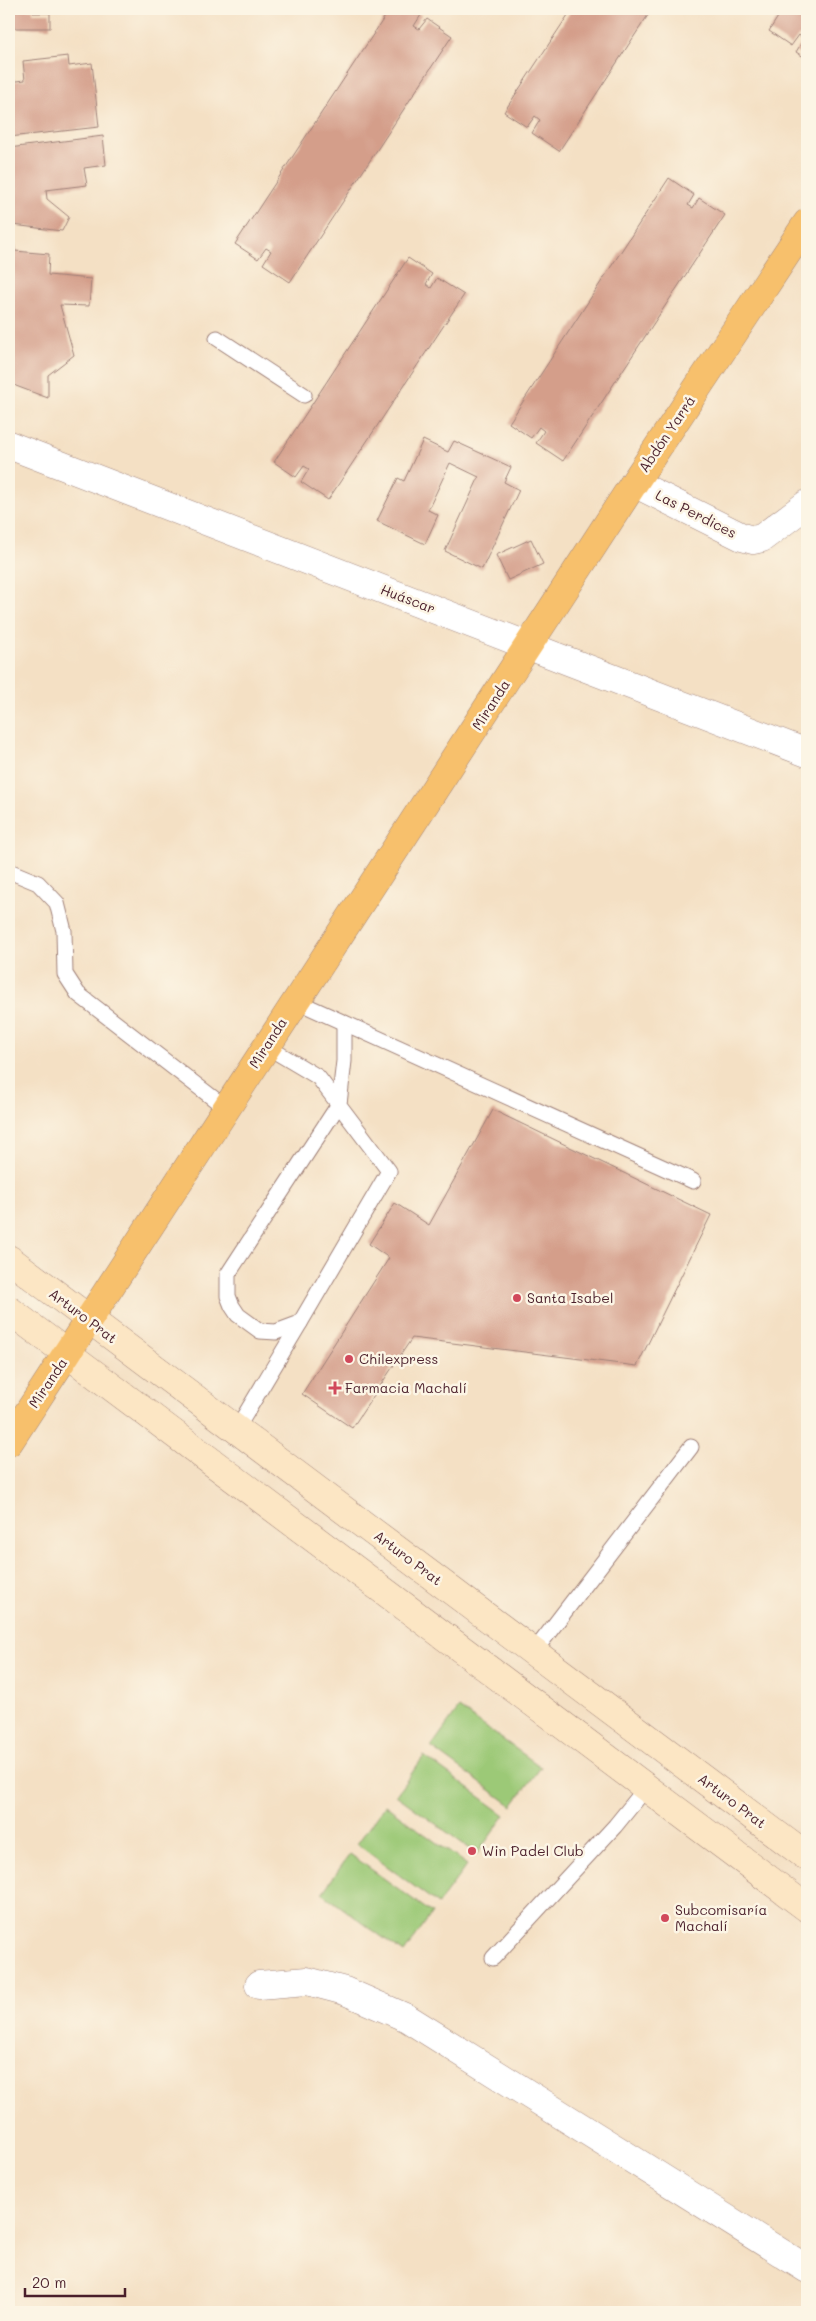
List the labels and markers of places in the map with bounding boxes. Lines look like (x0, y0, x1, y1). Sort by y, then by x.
place label: Santa Isabel (527, 1288, 613, 1307)
marker: Santa Isabel (511, 1292, 523, 1304)
place label: Chilexpress (359, 1349, 438, 1368)
marker: Chilexpress (343, 1353, 355, 1365)
place label: Farmacia Machalí (345, 1378, 467, 1397)
marker: Farmacia Machalí (329, 1382, 341, 1394)
place label: Win Padel Club (482, 1841, 584, 1860)
marker: Win Padel Club (466, 1845, 478, 1857)
place label: Subcomisaría Machalí (675, 1900, 767, 1935)
marker: Subcomisaría Machalí (659, 1912, 671, 1924)

